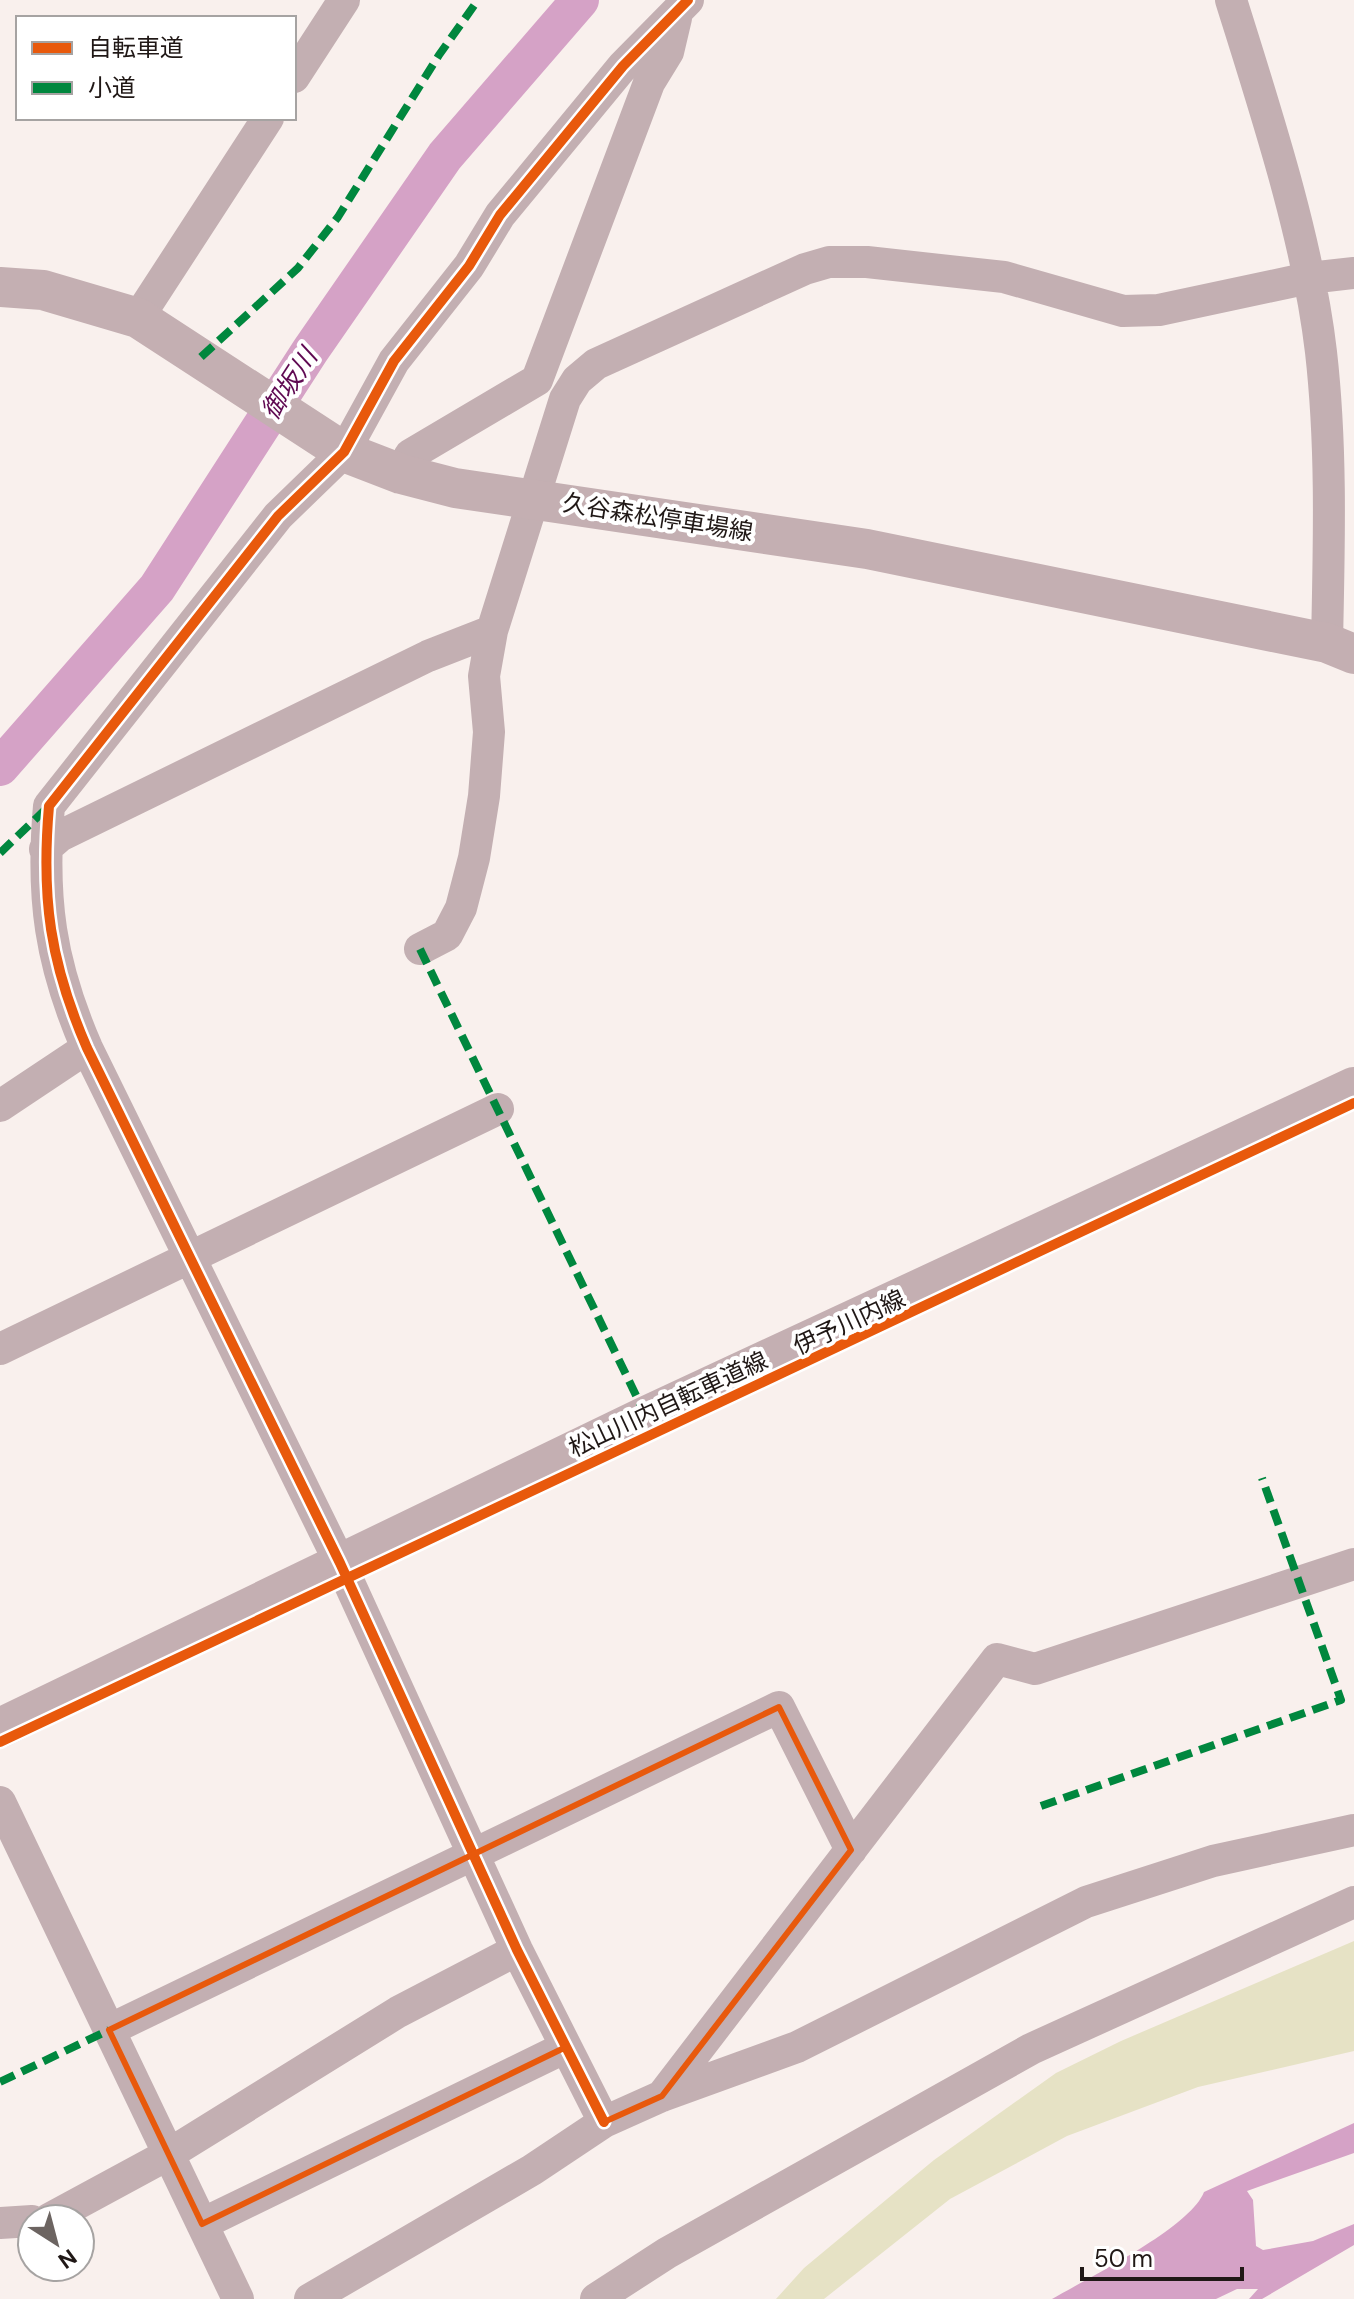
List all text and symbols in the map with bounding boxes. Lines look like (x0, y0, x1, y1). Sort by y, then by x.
legend (16, 16, 296, 120)
text: 自転車道 (88, 32, 184, 63)
text: 小道 (88, 72, 136, 103)
water label: 御坂川 (253, 340, 326, 426)
street label: 久谷森松停車場線 (561, 487, 755, 547)
street label: 伊予川内線 (788, 1283, 910, 1361)
street label: 松山川内自転車道線 (564, 1344, 772, 1464)
north arrow (16, 2203, 96, 2283)
scale bar (1082, 2231, 1242, 2281)
text: N (52, 2242, 82, 2275)
text: 50 m (1094, 2243, 1153, 2274)

